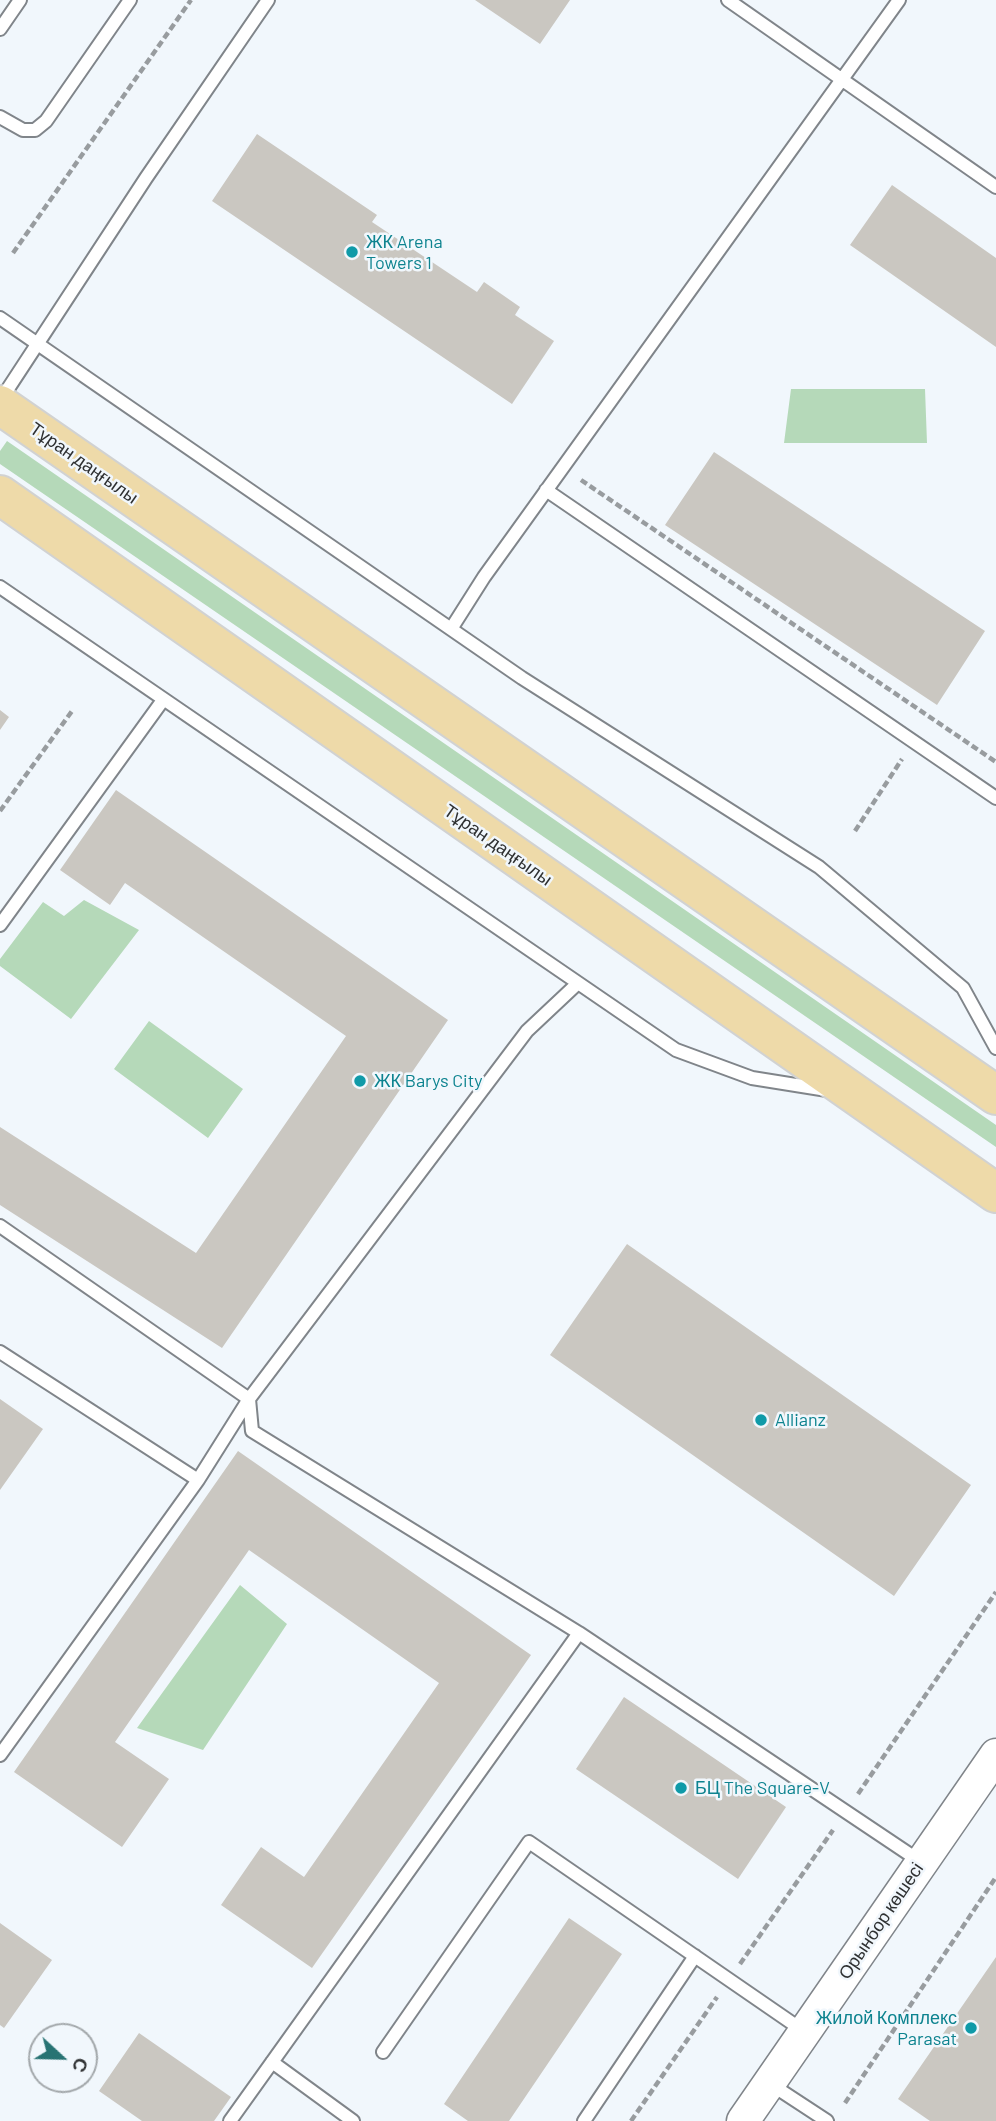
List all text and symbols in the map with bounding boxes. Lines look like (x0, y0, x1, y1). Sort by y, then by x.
place label: ЖК Arena Towers 1 (366, 231, 443, 274)
marker: ЖК Arena Towers 1 (344, 244, 360, 260)
street label: Тұран даңғылы (26, 418, 142, 508)
street label: Тұран даңғылы (440, 800, 556, 890)
place label: ЖК Barys City (374, 1070, 483, 1092)
marker: ЖК Barys City (352, 1073, 368, 1089)
place label: Allianz (775, 1409, 826, 1431)
marker: Allianz (753, 1412, 769, 1428)
place label: БЦ The Square-V (695, 1777, 830, 1799)
marker: БЦ The Square-V (673, 1780, 689, 1796)
street label: Орынбор көшесі (834, 1859, 928, 1983)
place label: Жилой Комплекс Parasat (816, 2007, 957, 2050)
marker: Жилой Комплекс Parasat (963, 2020, 979, 2036)
north arrow (28, 2023, 98, 2093)
text: С (68, 2055, 94, 2076)

